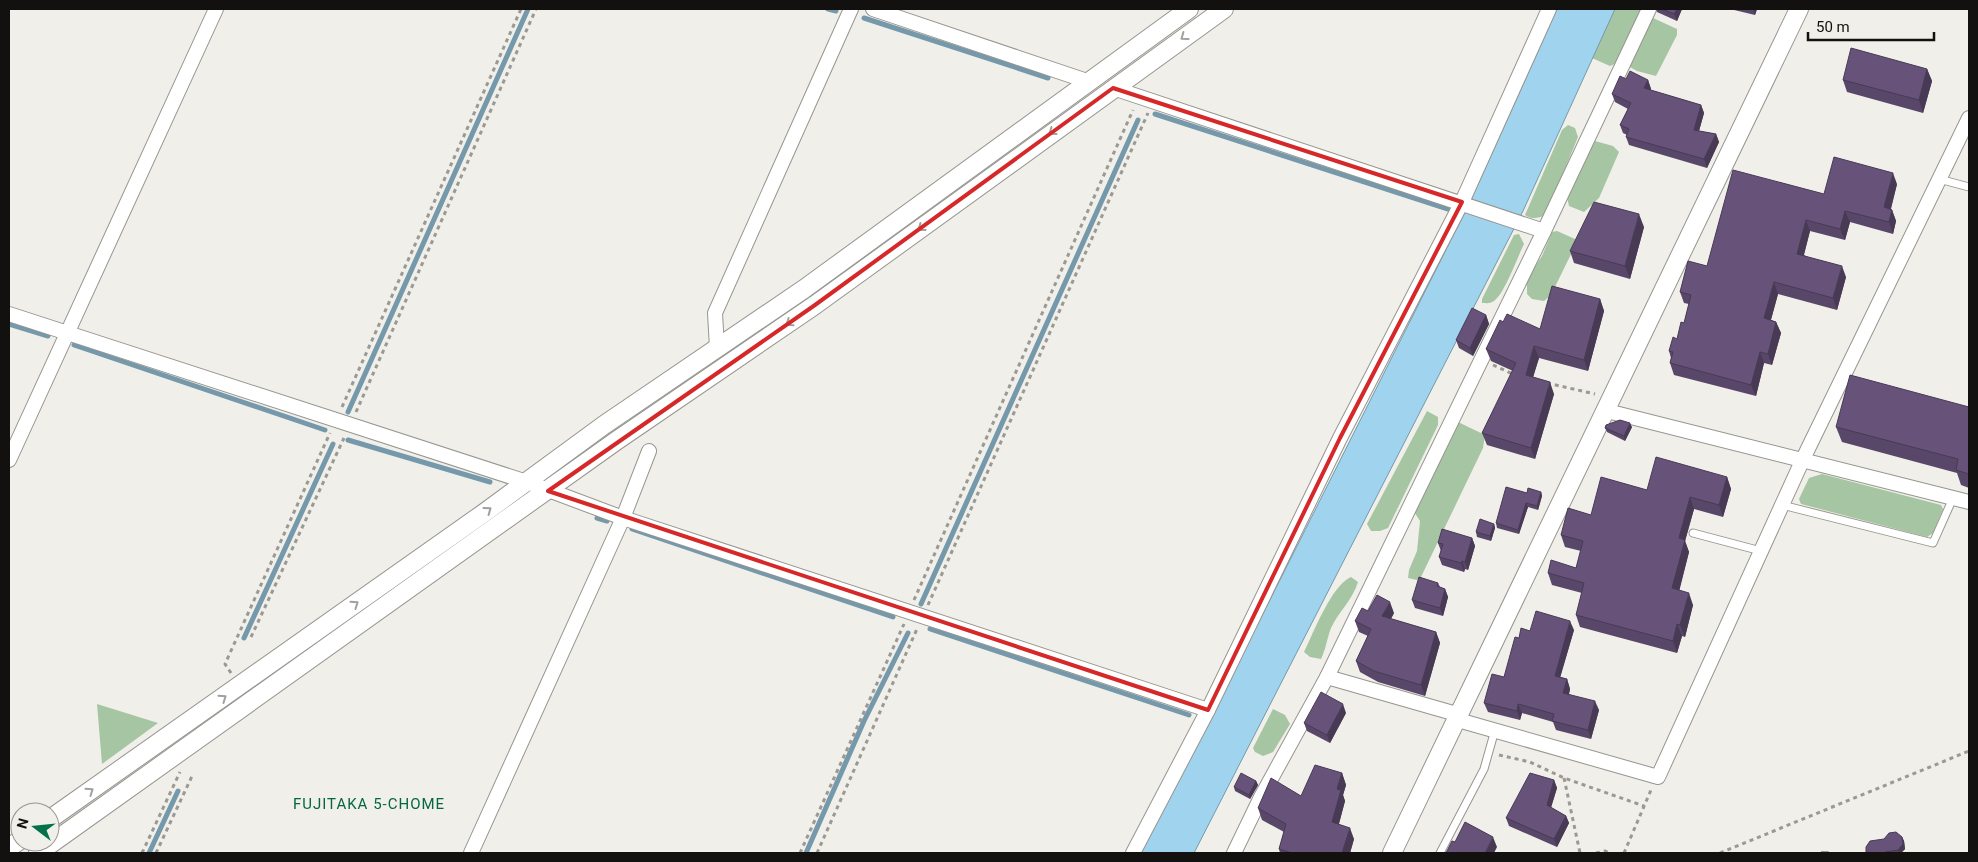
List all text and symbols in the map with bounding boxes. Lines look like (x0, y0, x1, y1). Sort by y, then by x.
scale bar (1808, 10, 1934, 42)
text: 50 m (1816, 18, 1850, 36)
one-way arrow (1180, 31, 1190, 40)
one-way arrow (1048, 126, 1058, 135)
one-way arrow (917, 222, 927, 231)
one-way arrow (786, 317, 795, 326)
one-way arrow (482, 508, 491, 516)
one-way arrow (350, 601, 359, 610)
one-way arrow (217, 695, 227, 704)
one-way arrow (84, 788, 94, 797)
district label: FUJITAKA 5-CHOME (293, 795, 445, 813)
north arrow (10, 802, 60, 852)
text: N (13, 816, 32, 830)

